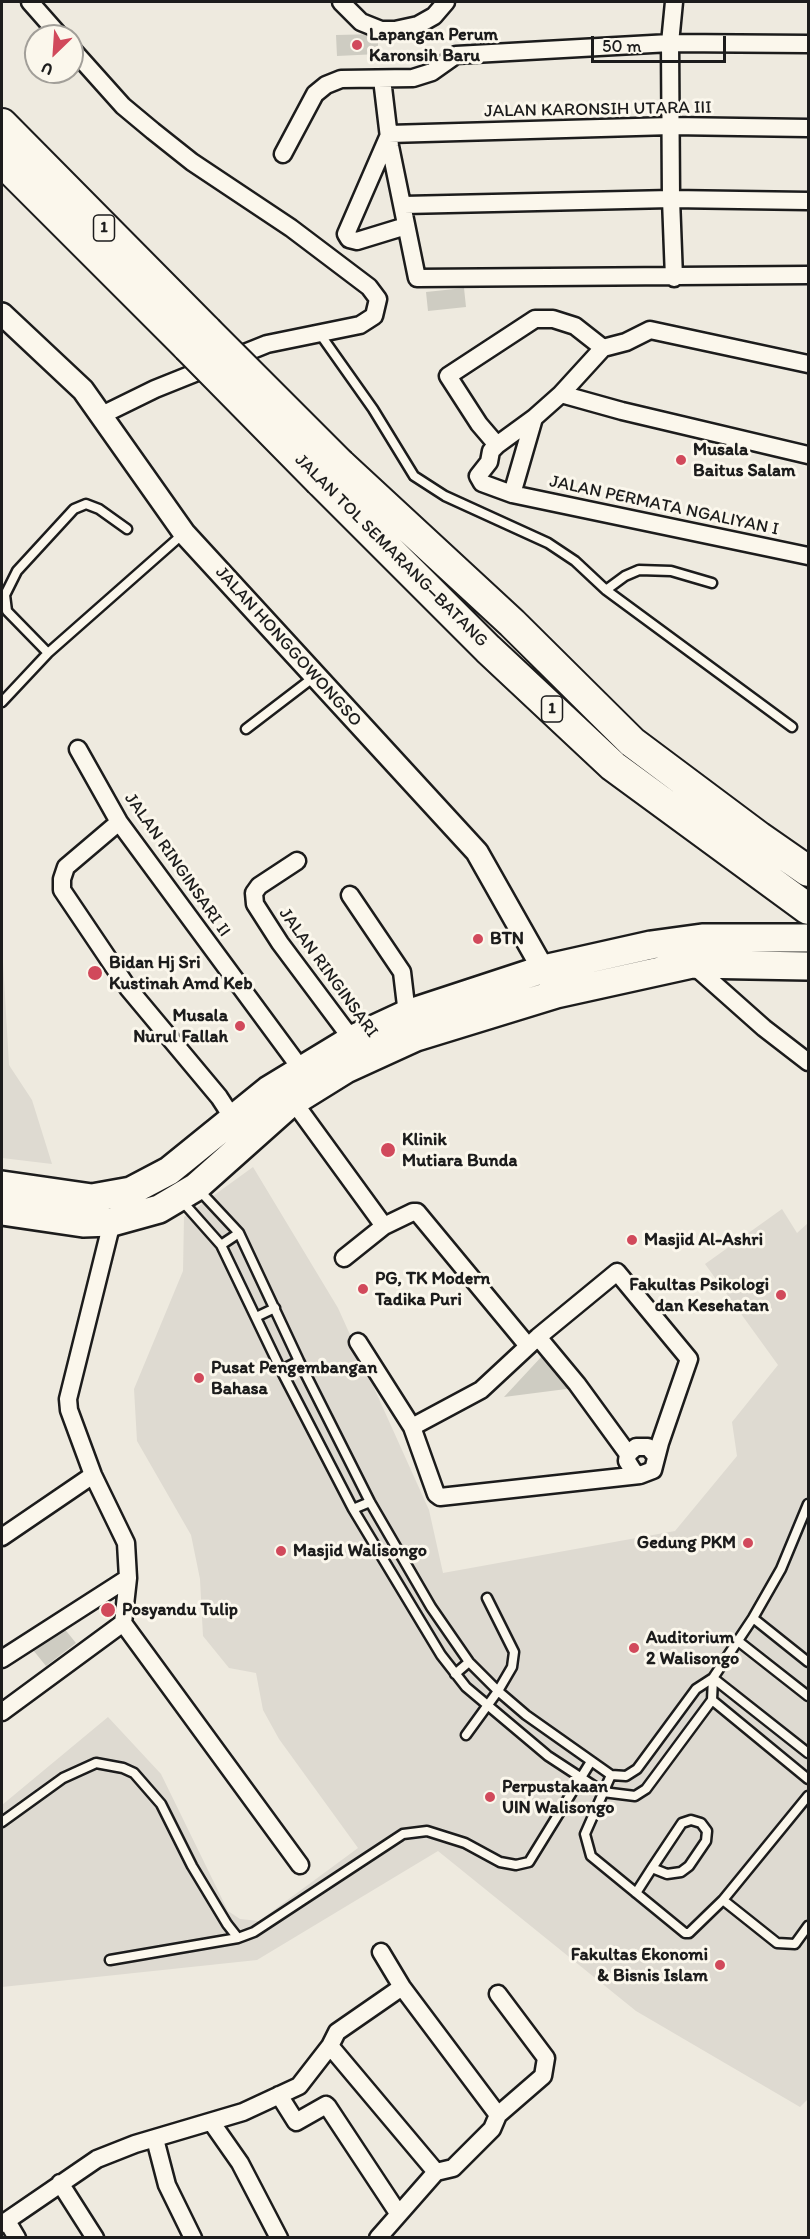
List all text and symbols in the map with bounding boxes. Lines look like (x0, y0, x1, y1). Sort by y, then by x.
north arrow (24, 24, 84, 84)
place label: Lapangan Perum Karonsih Baru (369, 24, 498, 66)
scale bar (594, 24, 729, 62)
text: 50 m (602, 35, 642, 57)
marker: Lapangan Perum Karonsih Baru (350, 38, 364, 52)
text: U (38, 58, 56, 80)
street label: JALAN KARONSIH UTARA III (484, 97, 712, 123)
road number: 1 (94, 215, 114, 241)
place label: Musala Baitus Salam (693, 439, 795, 482)
street label: JALAN TOL SEMARANG–BATANG (290, 450, 492, 652)
marker: Musala Baitus Salam (674, 453, 688, 467)
street label: JALAN PERMATA NGALIYAN I (547, 471, 781, 541)
street label: JALAN HONGGOWONGSO (210, 562, 366, 732)
road number: 1 (542, 696, 562, 722)
street label: JALAN RINGINSARI II (119, 789, 235, 941)
street label: JALAN RINGINSARI (274, 904, 382, 1042)
place label: BTN (490, 928, 524, 950)
marker: BTN (471, 932, 485, 946)
place label: Bidan Hj Sri Kustinah Amd Keb (109, 952, 253, 994)
marker: Bidan Hj Sri Kustinah Amd Keb (86, 964, 104, 982)
place label: Musala Nurul Fallah (133, 1005, 228, 1048)
marker: Musala Nurul Fallah (233, 1019, 247, 1033)
place label: Klinik Mutiara Bunda (402, 1129, 517, 1172)
marker: Klinik Mutiara Bunda (379, 1141, 397, 1159)
place label: Masjid Al-Ashri (644, 1229, 763, 1251)
marker: Masjid Al-Ashri (625, 1233, 639, 1247)
place label: PG, TK Modern Tadika Puri (375, 1268, 490, 1310)
place label: Fakultas Psikologi dan Kesehatan (629, 1274, 769, 1316)
marker: PG, TK Modern Tadika Puri (356, 1282, 370, 1296)
marker: Fakultas Psikologi dan Kesehatan (774, 1288, 788, 1302)
place label: Pusat Pengembangan Bahasa (211, 1357, 377, 1400)
marker: Pusat Pengembangan Bahasa (192, 1371, 206, 1385)
place label: Gedung PKM (637, 1532, 736, 1554)
marker: Gedung PKM (741, 1536, 755, 1550)
place label: Masjid Walisongo (293, 1540, 427, 1562)
marker: Masjid Walisongo (274, 1544, 288, 1558)
place label: Posyandu Tulip (122, 1599, 238, 1621)
marker: Posyandu Tulip (99, 1601, 117, 1619)
place label: Auditorium 2 Walisongo (646, 1627, 739, 1670)
marker: Auditorium 2 Walisongo (627, 1641, 641, 1655)
place label: Perpustakaan UIN Walisongo (502, 1776, 614, 1818)
marker: Perpustakaan UIN Walisongo (483, 1790, 497, 1804)
place label: Fakultas Ekonomi & Bisnis Islam (571, 1944, 708, 1986)
marker: Fakultas Ekonomi & Bisnis Islam (713, 1958, 727, 1972)

